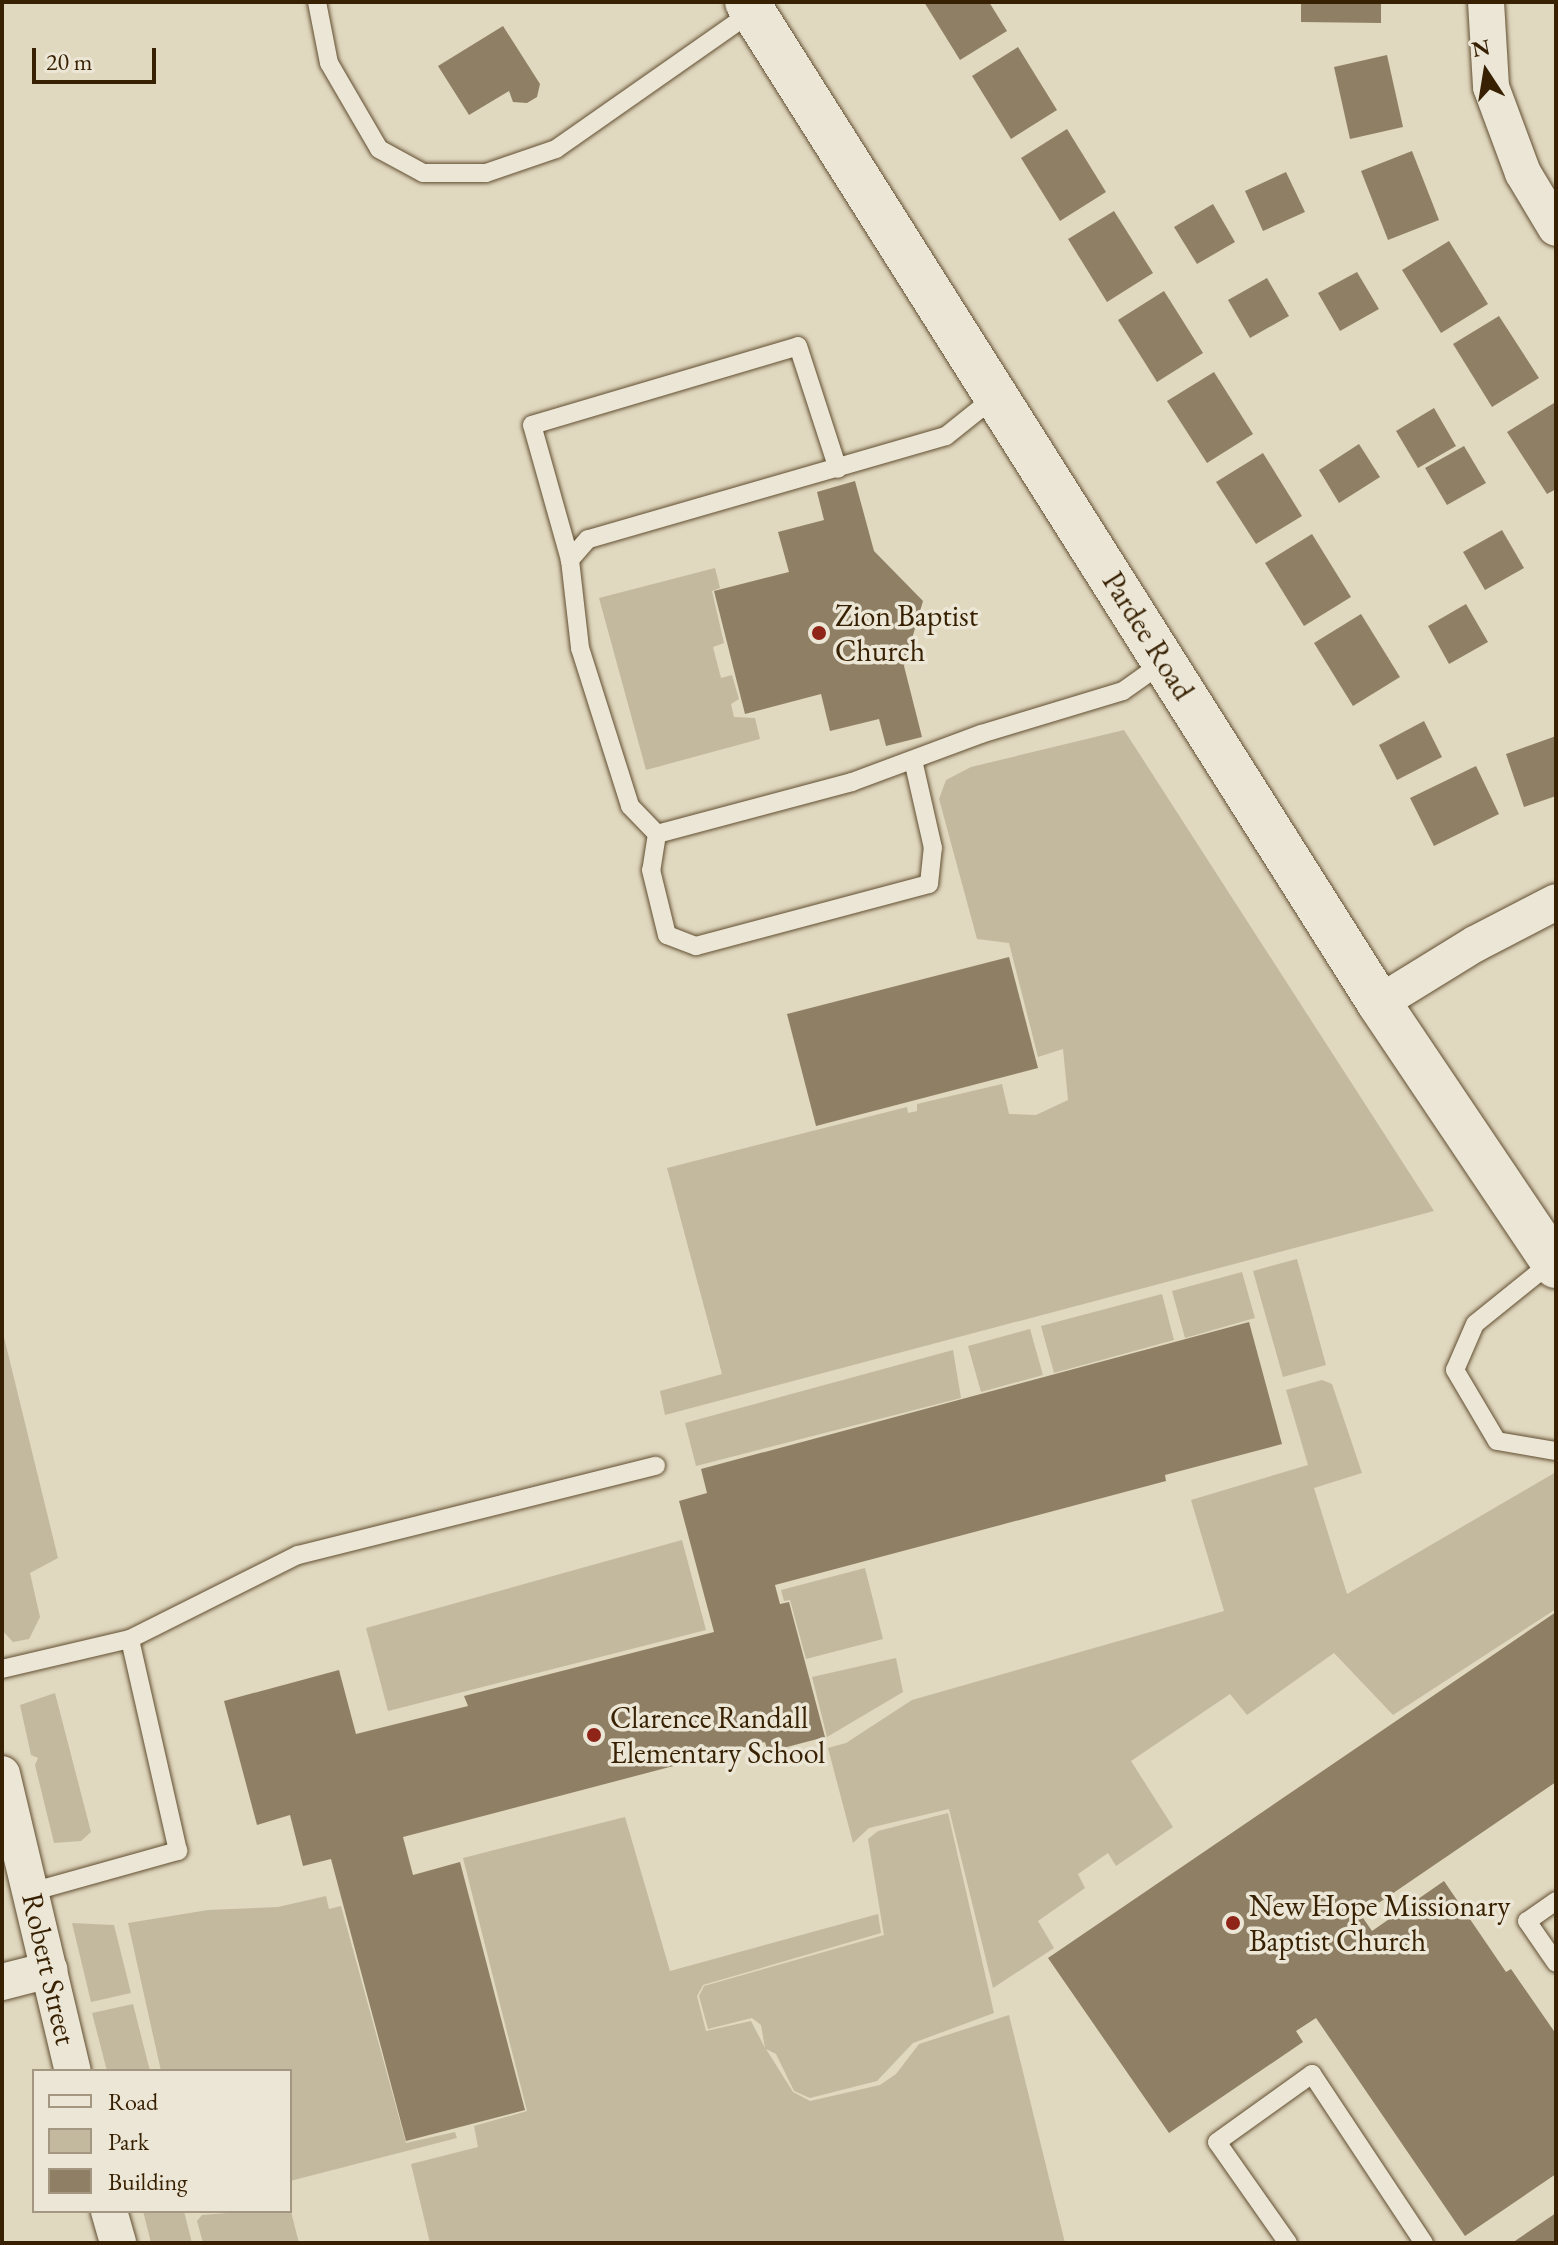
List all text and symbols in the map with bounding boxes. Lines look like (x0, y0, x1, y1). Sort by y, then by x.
scale bar (36, 32, 160, 82)
north arrow (1446, 32, 1526, 112)
text: N (1469, 32, 1493, 64)
text: 20 m (46, 46, 93, 77)
street label: Pardee Road (1095, 565, 1201, 707)
place label: Zion Baptist Church (835, 598, 978, 668)
marker: Zion Baptist Church (810, 624, 828, 642)
place label: Clarence Randall Elementary School (610, 1700, 825, 1770)
marker: Clarence Randall Elementary School (585, 1726, 603, 1744)
place label: New Hope Missionary Baptist Church (1249, 1888, 1510, 1958)
street label: Robert Street (14, 1890, 84, 2048)
marker: New Hope Missionary Baptist Church (1224, 1914, 1242, 1932)
legend (32, 2069, 292, 2213)
text: Road (108, 2086, 158, 2117)
text: Park (108, 2126, 149, 2157)
text: Building (108, 2166, 188, 2197)

